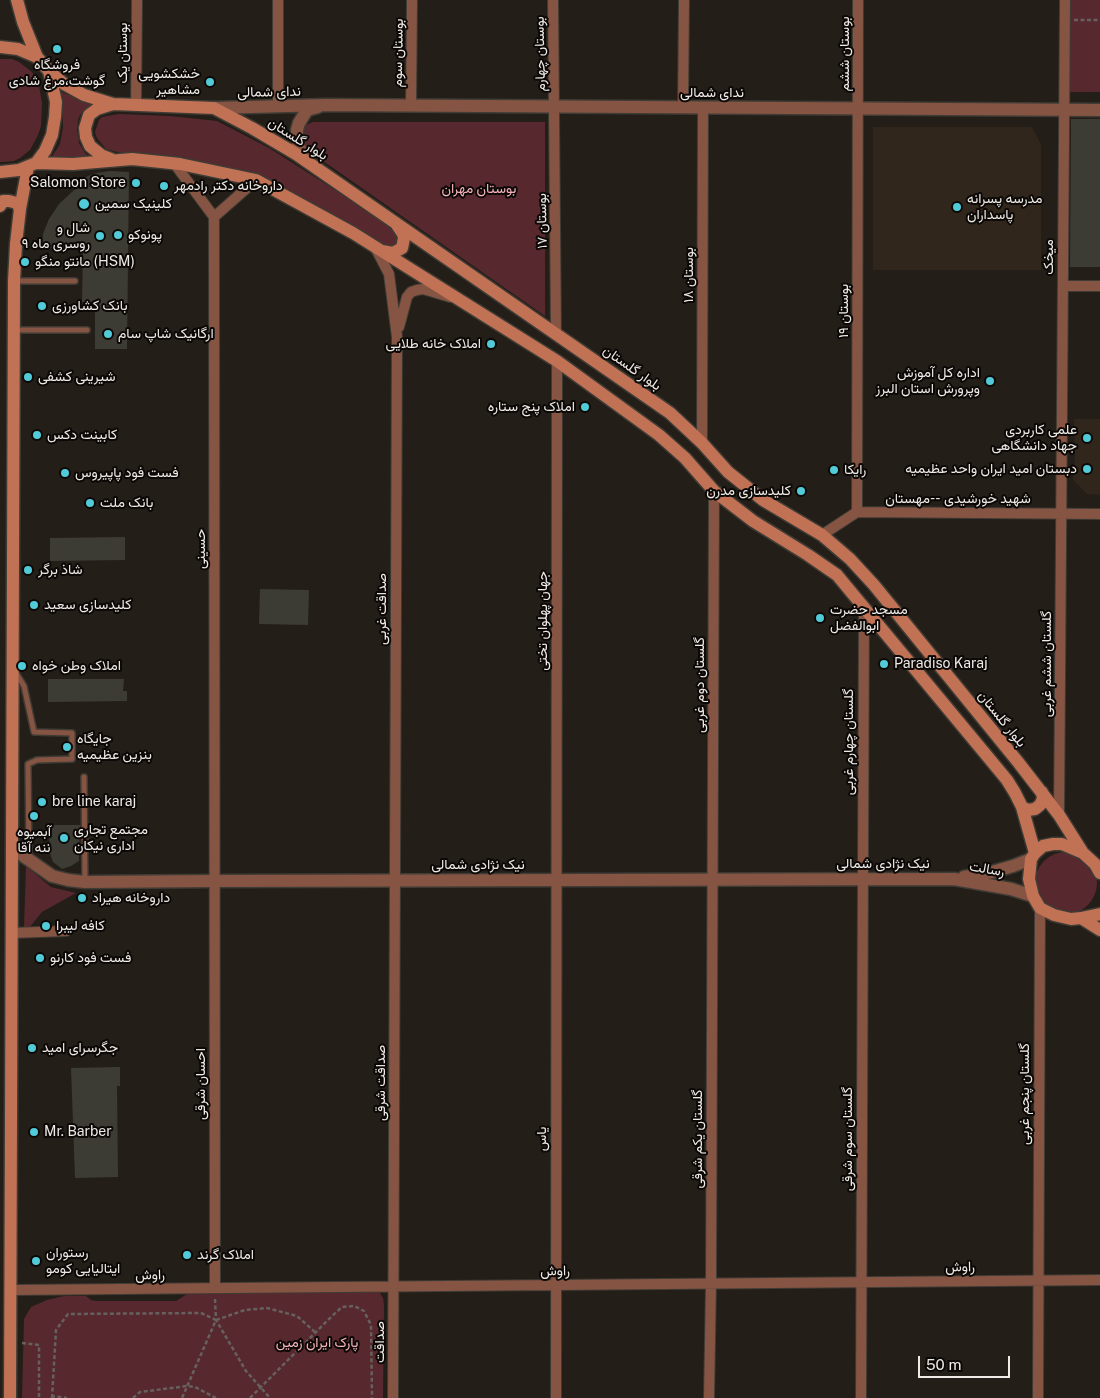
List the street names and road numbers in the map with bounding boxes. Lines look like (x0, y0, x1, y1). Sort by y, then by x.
street label: بوستان چهارم (531, 16, 549, 92)
street label: بوستان ششم (837, 16, 853, 92)
street label: بوستان سوم (389, 18, 407, 88)
street label: بوستان یک (115, 23, 131, 83)
street label: ندای شمالی (237, 83, 301, 101)
street label: ندای شمالی (680, 85, 744, 101)
street label: بلوار گلستان (265, 114, 331, 164)
street label: بوستان ۱۷ (533, 193, 551, 249)
street label: میخک (1041, 239, 1057, 275)
street label: بوستان ۱۸ (681, 247, 697, 303)
street label: بوستان ۱۹ (836, 284, 852, 338)
street label: بلوار گلستان (600, 342, 664, 394)
street label: شهید خورشیدی --مهستان (885, 491, 1031, 507)
street label: حسینی (193, 529, 209, 569)
street label: جهان پهلوان تختی (535, 571, 551, 671)
street label: صداقت غربی (374, 573, 390, 645)
street label: گلستان ششم غربی (1039, 611, 1055, 717)
street label: گلستان دوم غربی (692, 637, 708, 733)
street label: بلوار گلستان (974, 688, 1030, 750)
street label: گلستان چهارم غربی (841, 689, 857, 795)
street label: نیک نژادی شمالی (836, 856, 930, 872)
street label: نیک نژادی شمالی (431, 857, 525, 873)
street label: رسالت (968, 858, 1006, 880)
street label: گلستان پنجم غربی (1017, 1043, 1033, 1145)
street label: صداقت شرقی (373, 1045, 389, 1121)
street label: احسان شرقی (193, 1048, 209, 1120)
street label: گلستان سوم شرقی (840, 1087, 856, 1191)
street label: گلستان یکم شرقی (690, 1089, 706, 1189)
street label: یاس (534, 1127, 550, 1151)
street label: راوش (945, 1258, 975, 1276)
street label: راوش (540, 1262, 570, 1280)
street label: راوش (135, 1266, 165, 1284)
street label: صداقت (372, 1321, 388, 1363)

